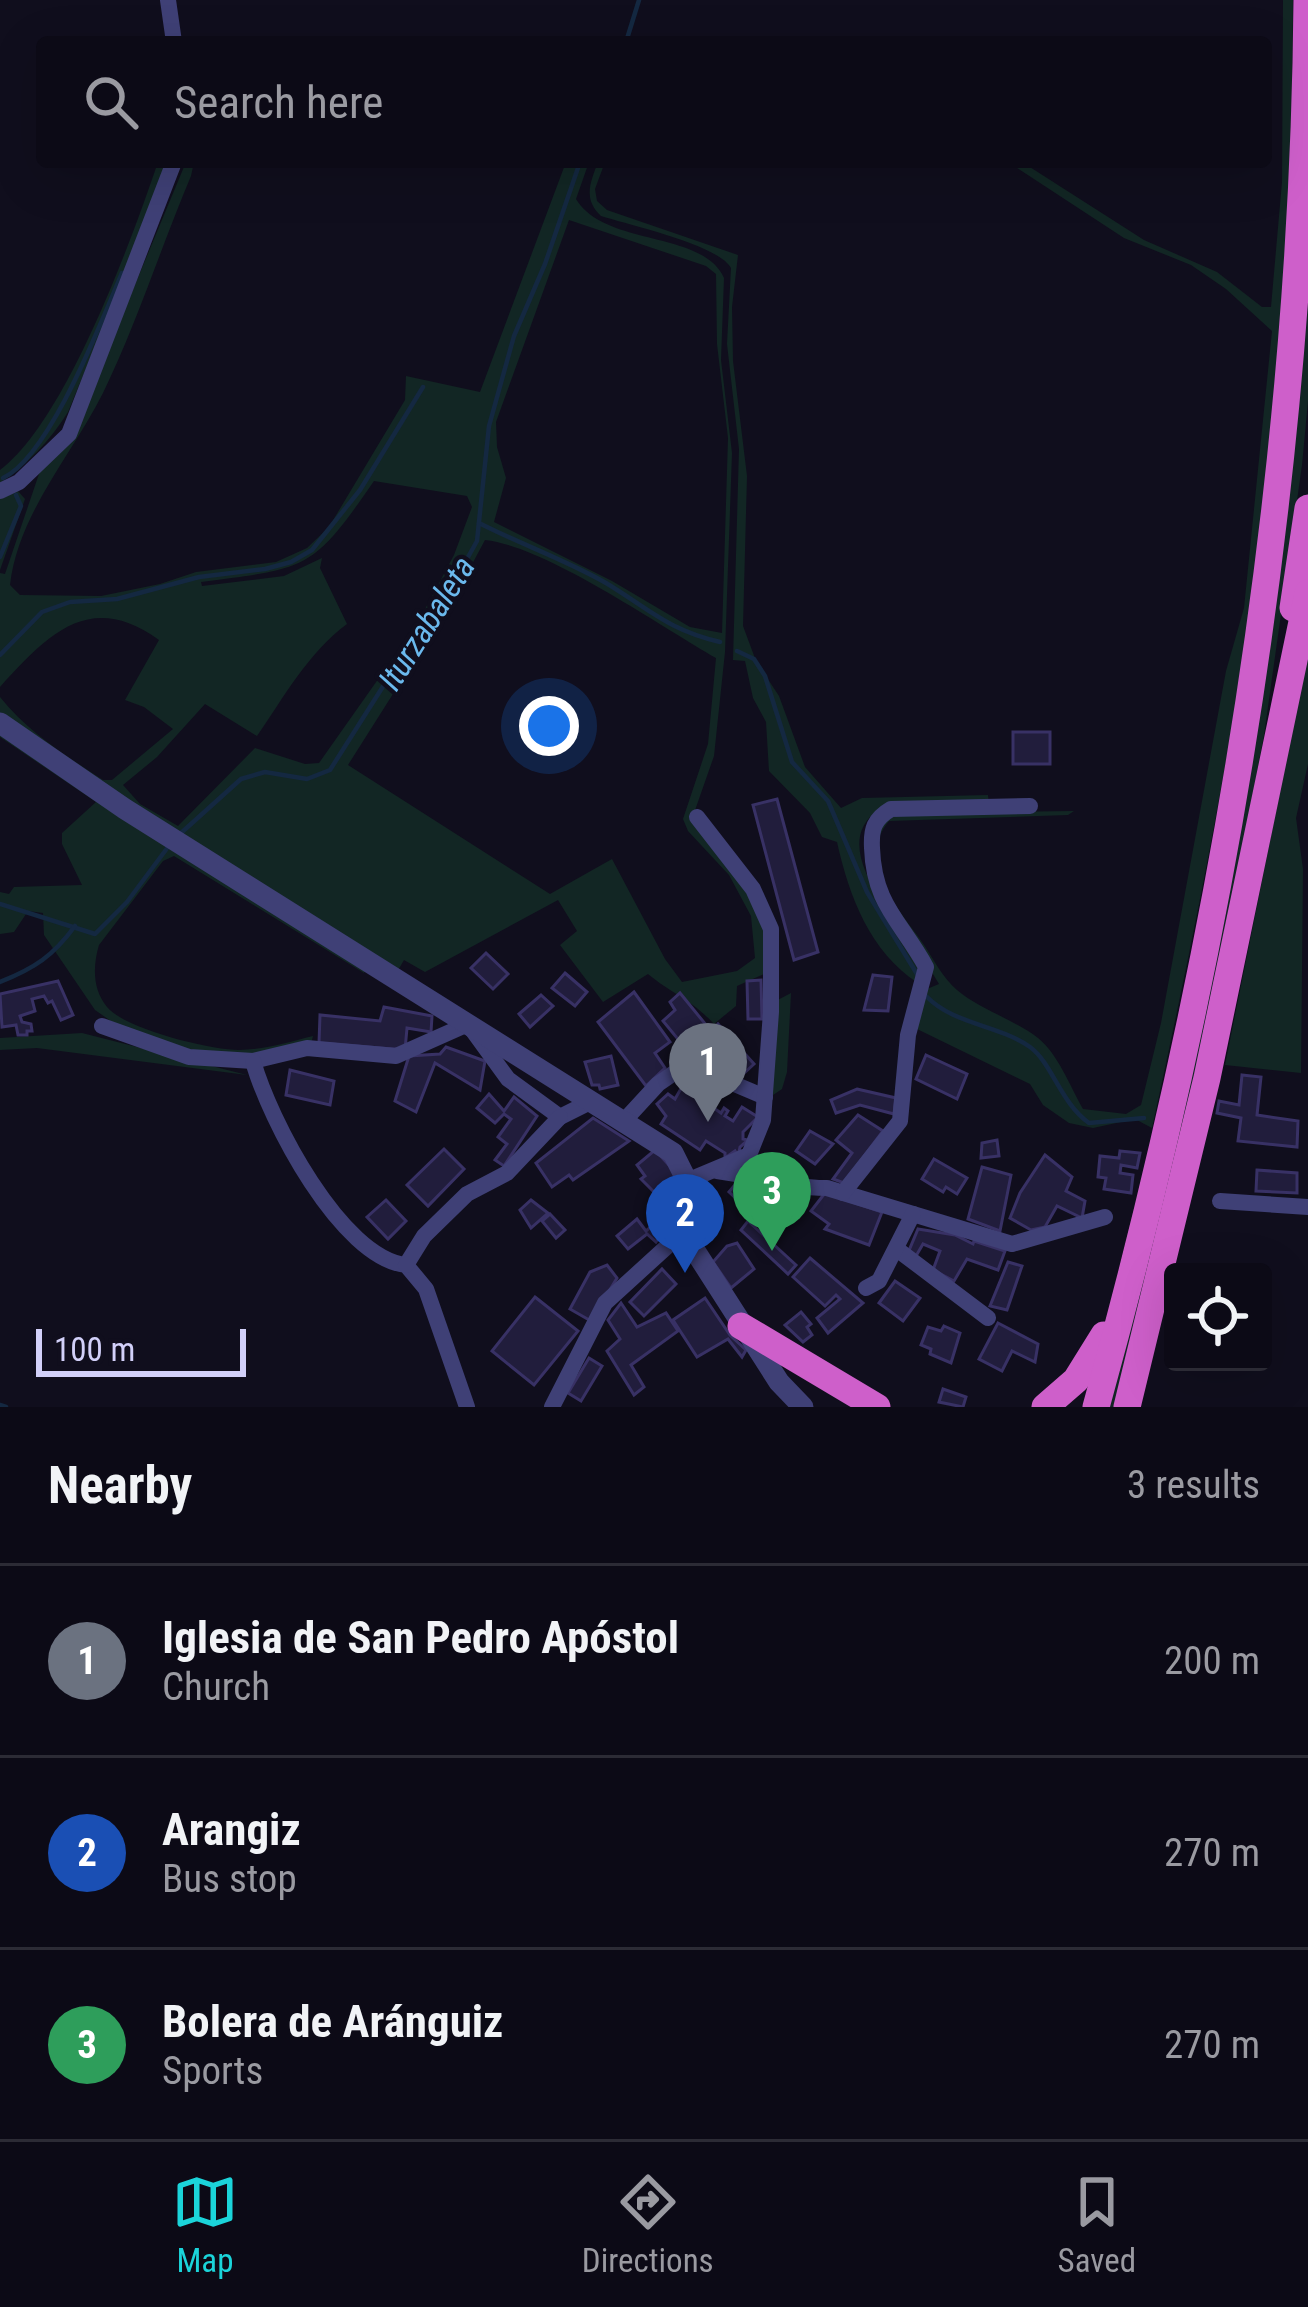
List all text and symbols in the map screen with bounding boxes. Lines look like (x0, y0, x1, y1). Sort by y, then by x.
search box (36, 36, 1272, 168)
icon: search (78, 69, 144, 135)
text: Search here (174, 76, 383, 129)
water label: Iturzabaleta (370, 549, 483, 697)
your location (519, 696, 579, 756)
pin: 1 (669, 1023, 747, 1122)
pin: 3 (733, 1152, 811, 1251)
pin: 2 (646, 1174, 724, 1273)
map controls (1164, 1263, 1272, 1371)
button: locate (1164, 1263, 1272, 1371)
scale bar (36, 1323, 246, 1376)
text: 100 m (54, 1330, 135, 1369)
text: Nearby (48, 1456, 192, 1515)
text: 3 results (1127, 1462, 1260, 1508)
text: Iglesia de San Pedro Apóstol (162, 1611, 679, 1664)
text: 1 (77, 1638, 97, 1684)
text: 200 m (1164, 1638, 1260, 1684)
text: Church (162, 1664, 270, 1710)
text: Arangiz (162, 1803, 301, 1856)
text: 2 (77, 1830, 97, 1876)
text: 270 m (1164, 1830, 1260, 1876)
text: Bus stop (162, 1856, 297, 1902)
text: Bolera de Aránguiz (162, 1995, 503, 2048)
text: 3 (77, 2022, 97, 2068)
text: 270 m (1164, 2022, 1260, 2068)
text: Sports (162, 2048, 263, 2094)
tab: Map (172, 2169, 238, 2280)
tab: Directions (582, 2169, 714, 2280)
tab: Saved (1058, 2169, 1136, 2280)

